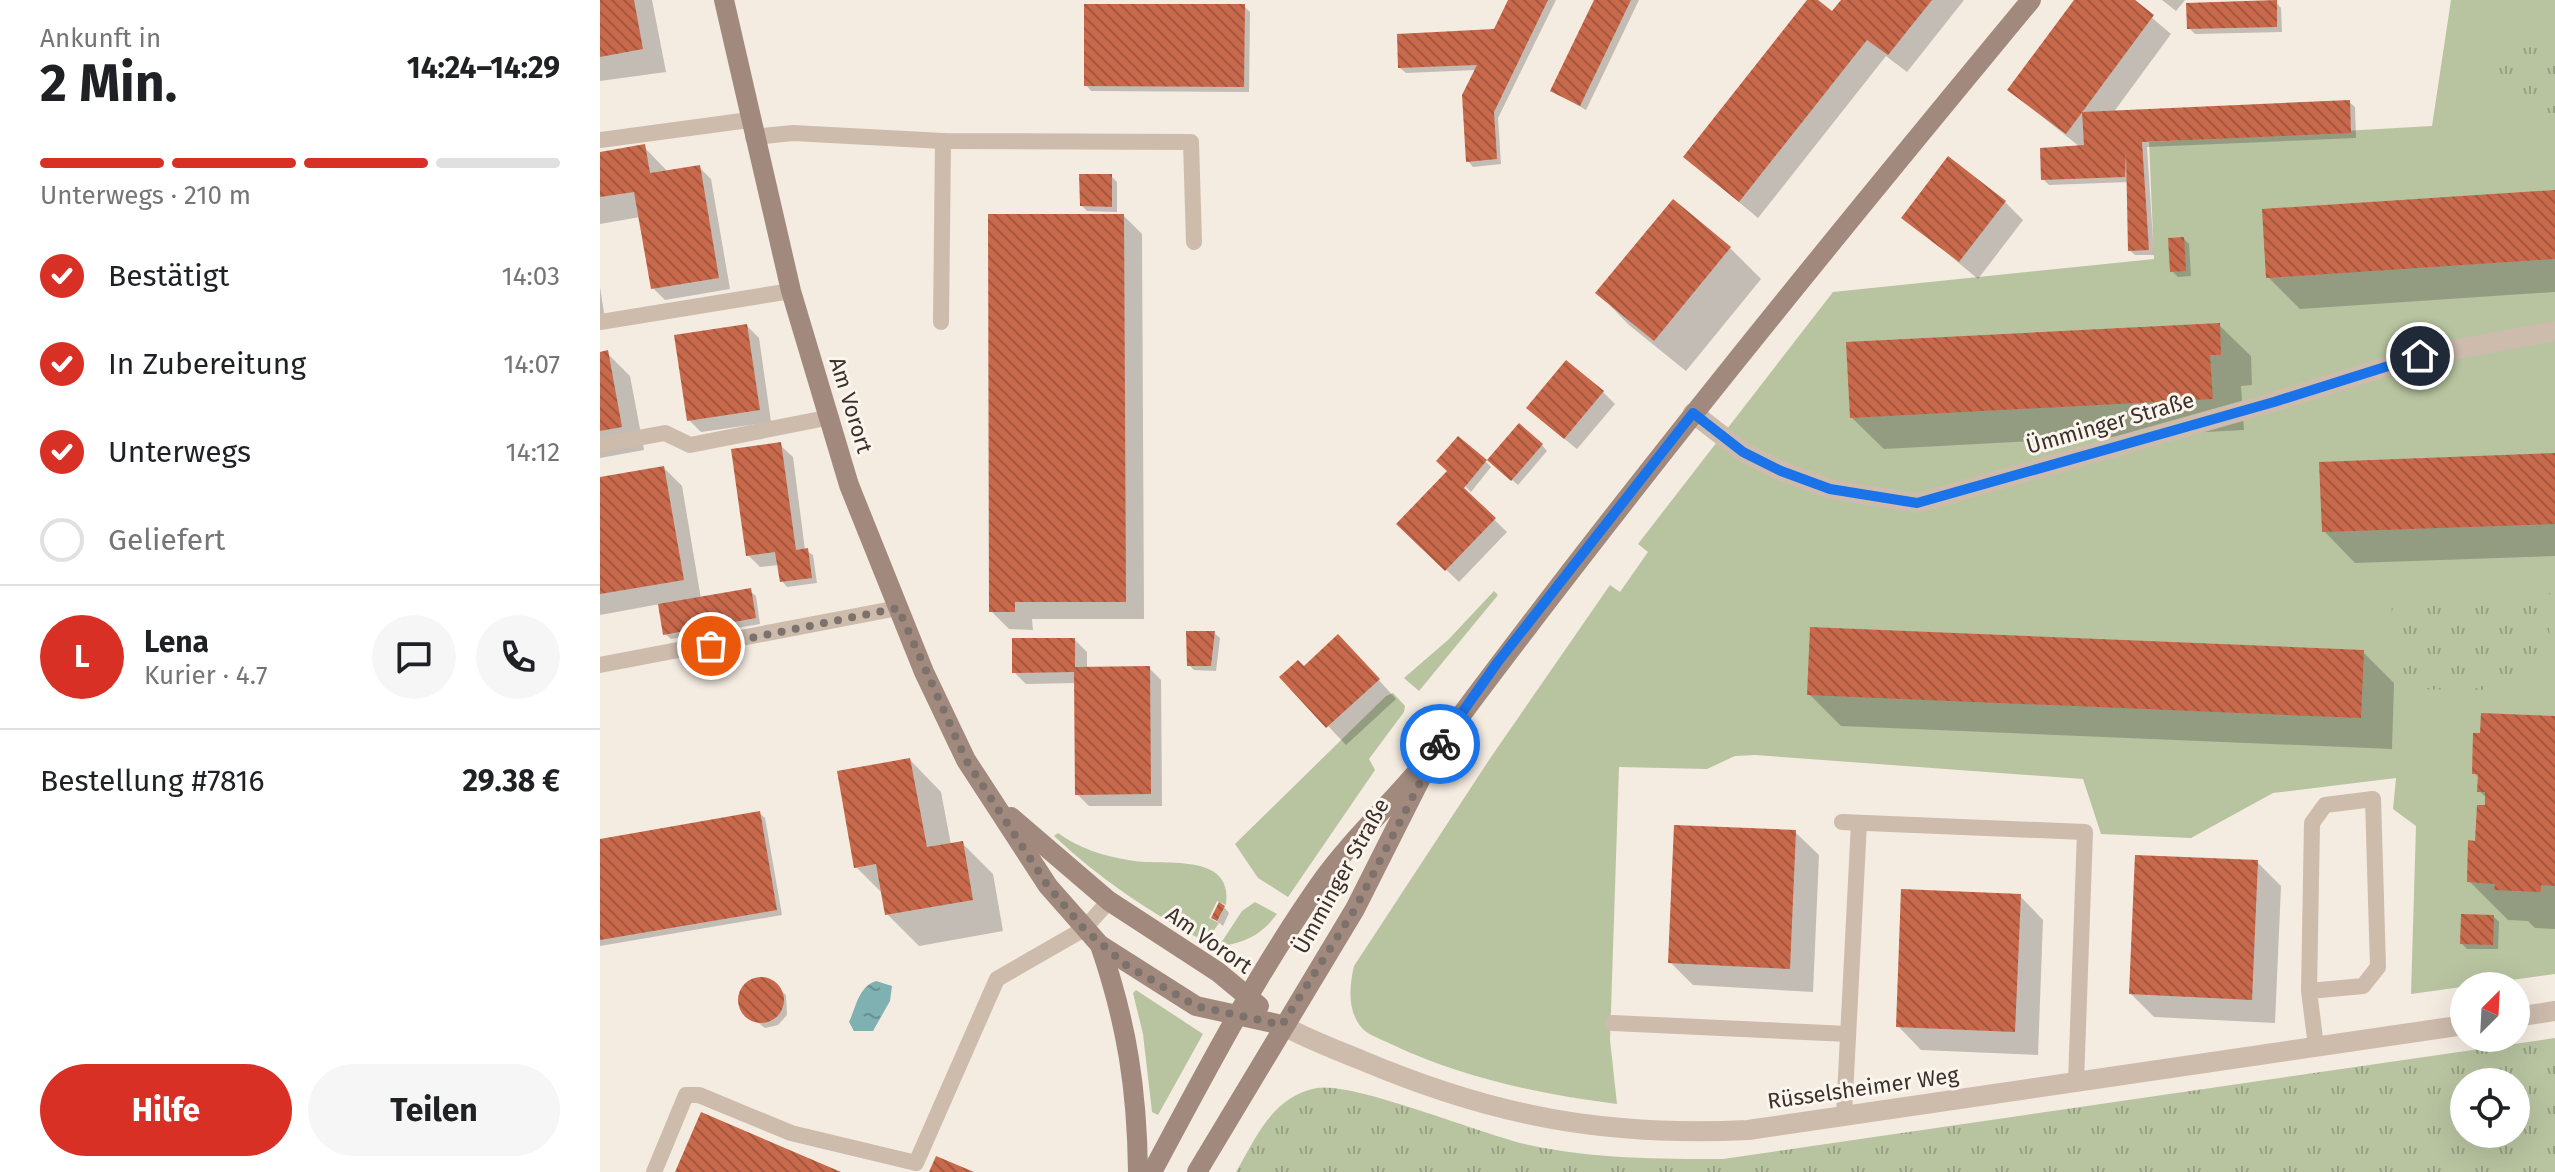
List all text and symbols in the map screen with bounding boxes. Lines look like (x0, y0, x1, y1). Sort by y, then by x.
text: Ankunft in (40, 23, 161, 54)
text: 14:24–14:29 (407, 50, 560, 86)
text: 2 Min. (40, 52, 177, 115)
text: Unterwegs · 210 m (40, 180, 251, 211)
icon: check (40, 254, 84, 298)
text: Bestätigt (108, 258, 229, 294)
text: 14:03 (501, 261, 560, 292)
pin (2386, 322, 2454, 390)
icon: home (2398, 334, 2442, 378)
icon: check (40, 342, 84, 386)
text: In Zubereitung (108, 346, 306, 382)
text: 14:07 (503, 349, 560, 380)
street label: Am Vorort (824, 354, 878, 456)
street label: Ümminger Straße (2023, 386, 2197, 460)
icon: check (40, 430, 84, 474)
text: Unterwegs (108, 434, 251, 470)
text: 14:12 (506, 437, 560, 468)
text: Geliefert (108, 522, 225, 558)
pin (677, 612, 745, 680)
button: chat (372, 615, 456, 699)
button: phone (476, 615, 560, 699)
text: Lena (144, 624, 209, 660)
icon: bag (689, 624, 733, 668)
text: L (74, 639, 90, 675)
text: Kurier · 4.7 (144, 660, 267, 691)
courier (1400, 704, 1480, 784)
icon: bike (1418, 722, 1462, 766)
text: Bestellung #7816 (40, 763, 265, 799)
text: 29.38 € (462, 763, 560, 799)
street label: Ümminger Straße (1287, 794, 1395, 958)
street label: Am Vorort (1161, 901, 1257, 979)
north arrow (2450, 972, 2530, 1052)
map controls (2450, 972, 2530, 1148)
street label: Rüsselsheimer Weg (1766, 1061, 1961, 1115)
button: Hilfe (40, 1064, 292, 1156)
button: Teilen (308, 1064, 560, 1156)
button: locate (2450, 1068, 2530, 1148)

